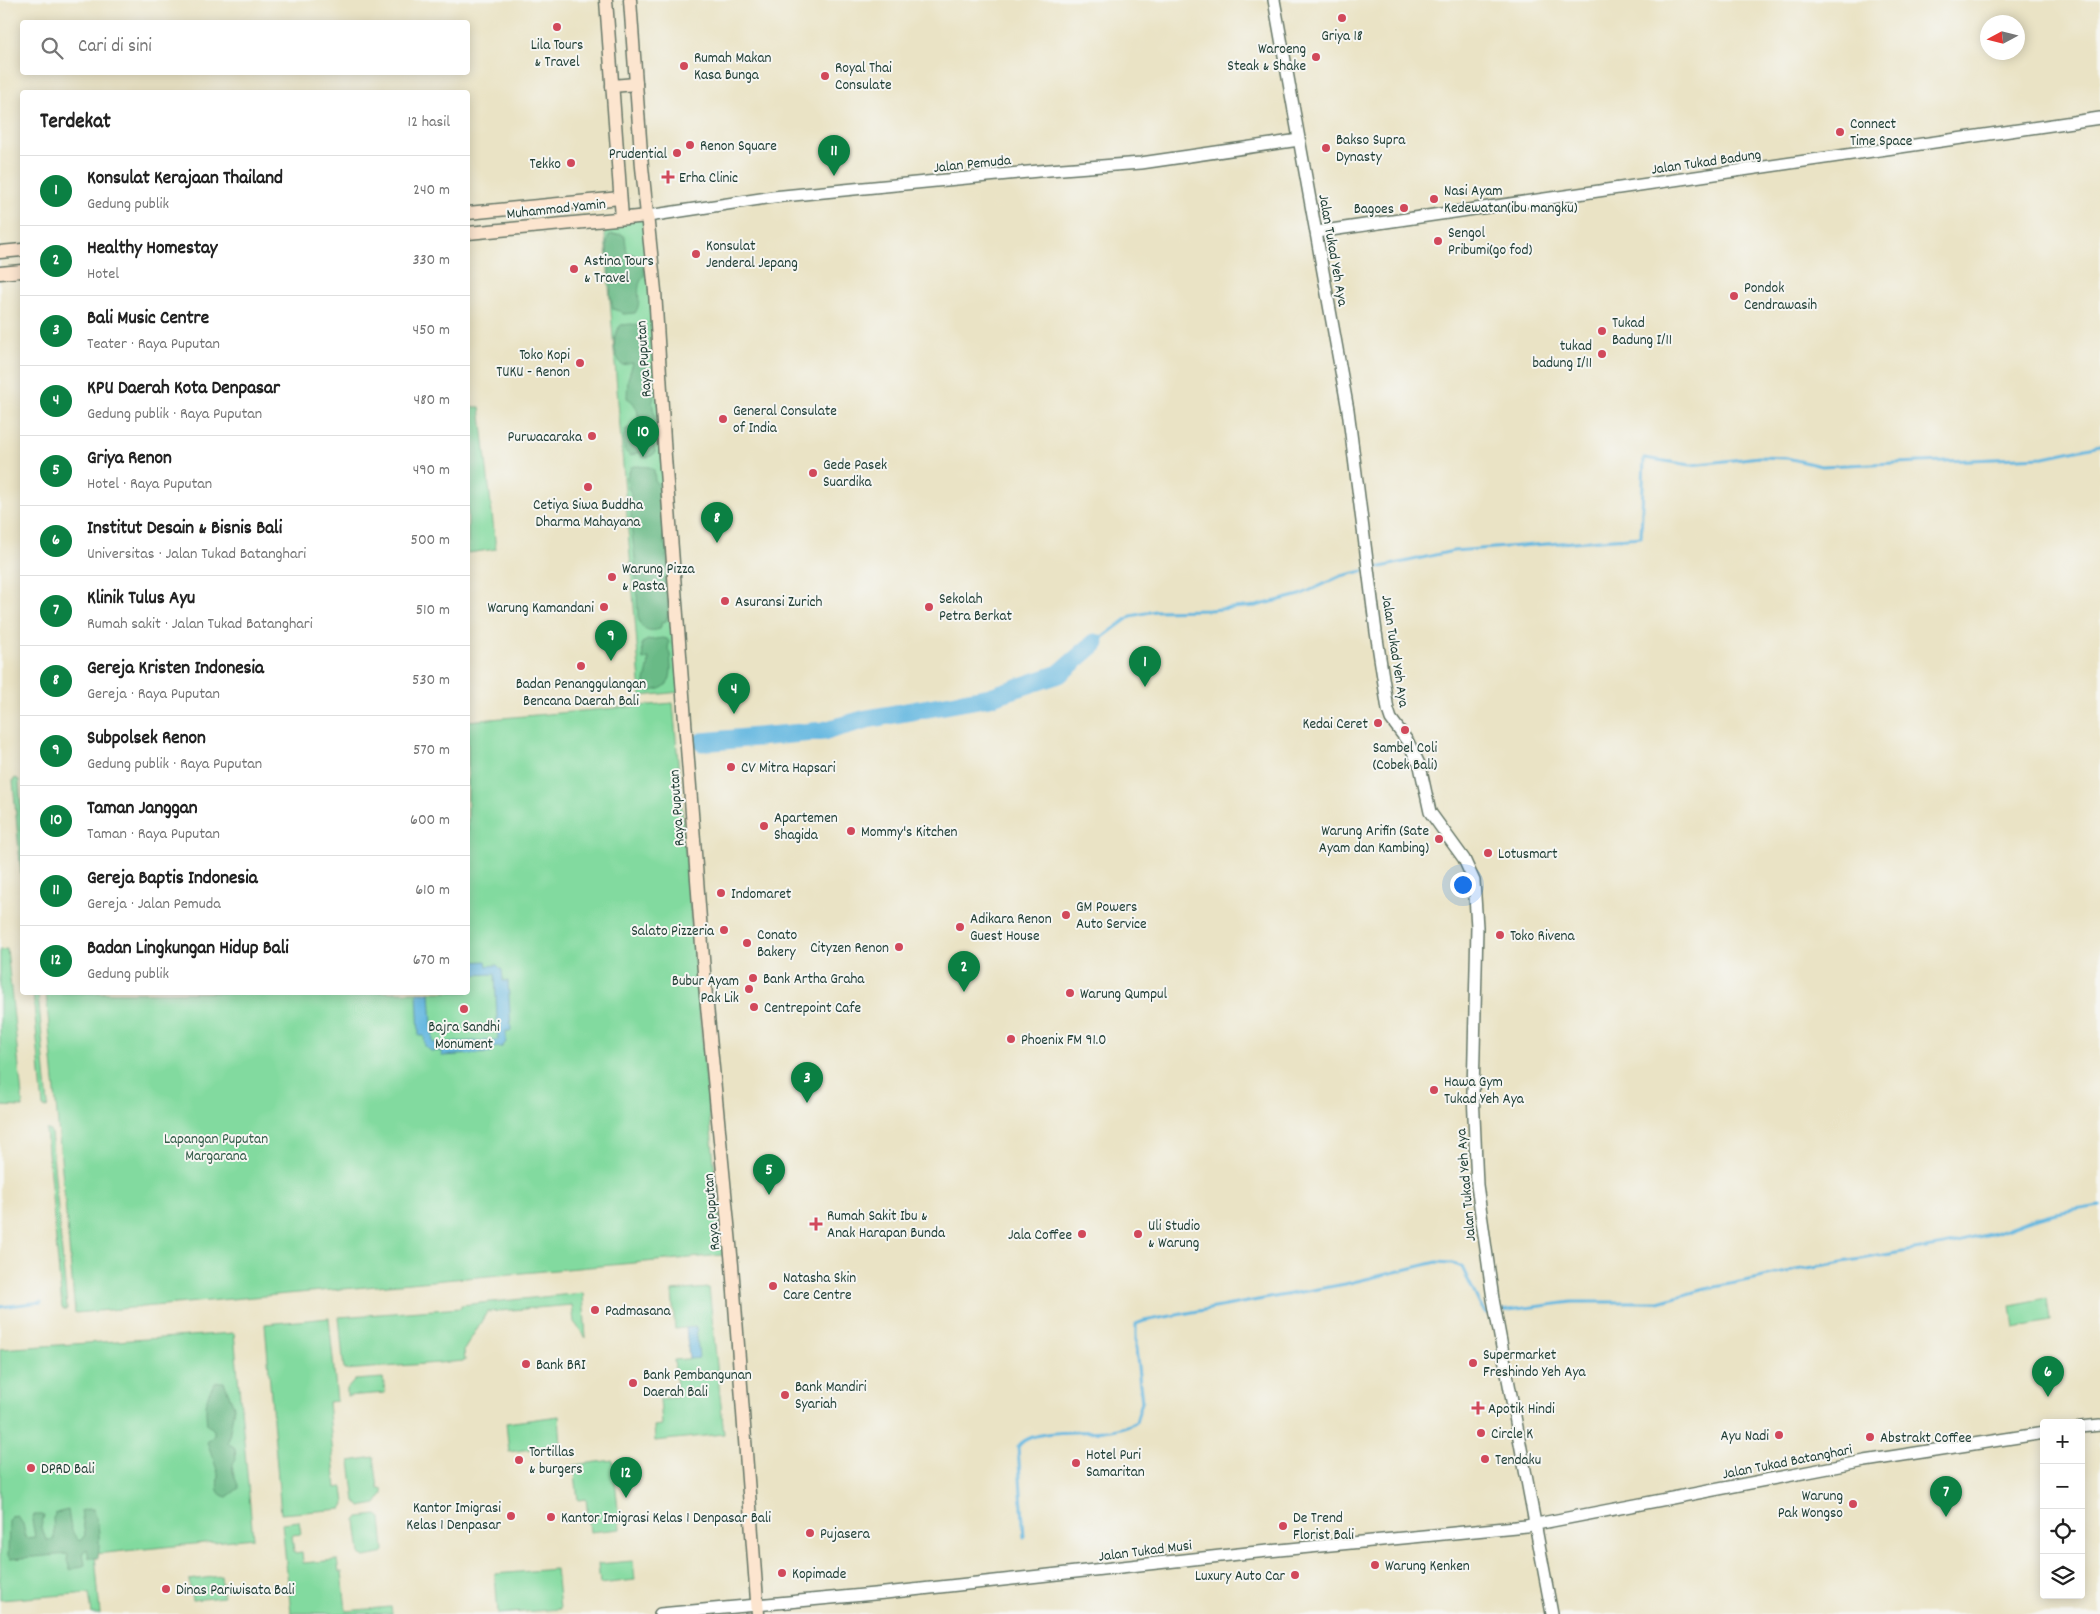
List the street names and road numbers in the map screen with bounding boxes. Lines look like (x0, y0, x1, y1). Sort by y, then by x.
street label: Jalan Tukad Badung (1650, 144, 1763, 182)
street label: Jalan Pemuda (932, 150, 1013, 180)
street label: Jalan Tukad Yeh Aya (1311, 193, 1353, 309)
street label: Muhammad Yamin (505, 194, 607, 226)
street label: Raya Puputan (631, 320, 659, 398)
street label: Jalan Tukad Yeh Aya (1374, 594, 1414, 710)
street label: Raya Puputan (664, 769, 692, 847)
street label: Jalan Tukad Yeh Aya (1451, 1126, 1483, 1242)
street label: Raya Puputan (699, 1172, 727, 1251)
street label: Jalan Tukad Batanghari (1720, 1440, 1855, 1486)
street label: Jalan Tukad Musi (1097, 1535, 1193, 1569)

